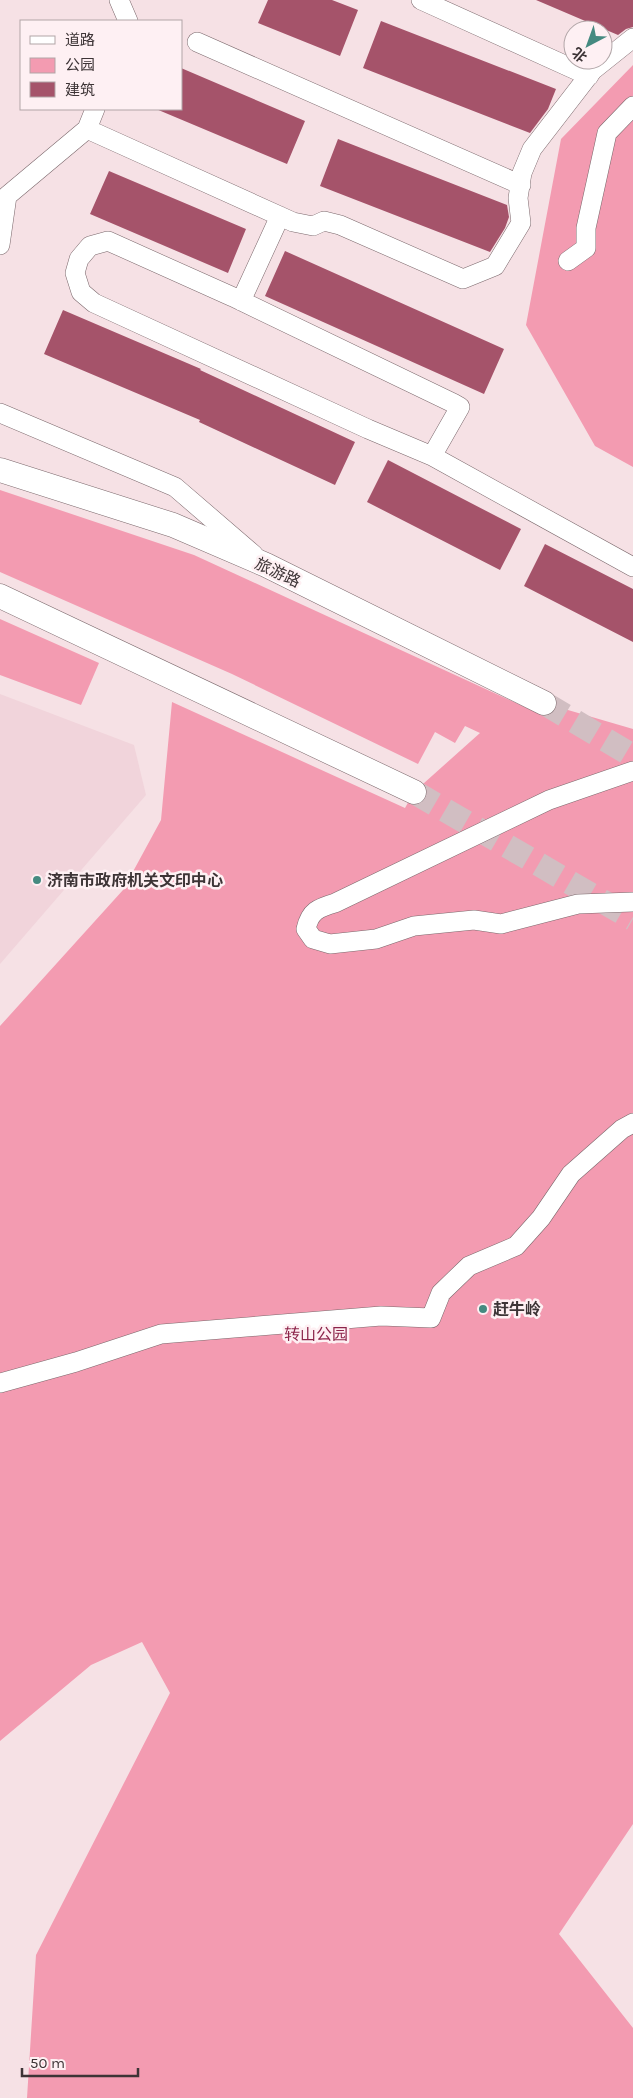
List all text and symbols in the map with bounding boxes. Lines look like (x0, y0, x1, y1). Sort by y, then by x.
legend (20, 20, 182, 110)
north arrow (563, 20, 613, 70)
text: 道路 (65, 31, 95, 49)
text: 北 (569, 43, 591, 65)
text: 公园 (65, 56, 95, 74)
text: 建筑 (65, 81, 95, 99)
street label: 旅游路 (252, 554, 304, 591)
place label: 济南市政府机关文印中心 (47, 871, 223, 890)
marker: 济南市政府机关文印中心 (31, 874, 43, 886)
place label: 赶牛岭 (493, 1300, 541, 1319)
marker: 赶牛岭 (477, 1303, 489, 1315)
park label: 转山公园 (284, 1325, 348, 1344)
scale bar (22, 2046, 139, 2078)
text: 50 m (30, 2054, 65, 2072)

